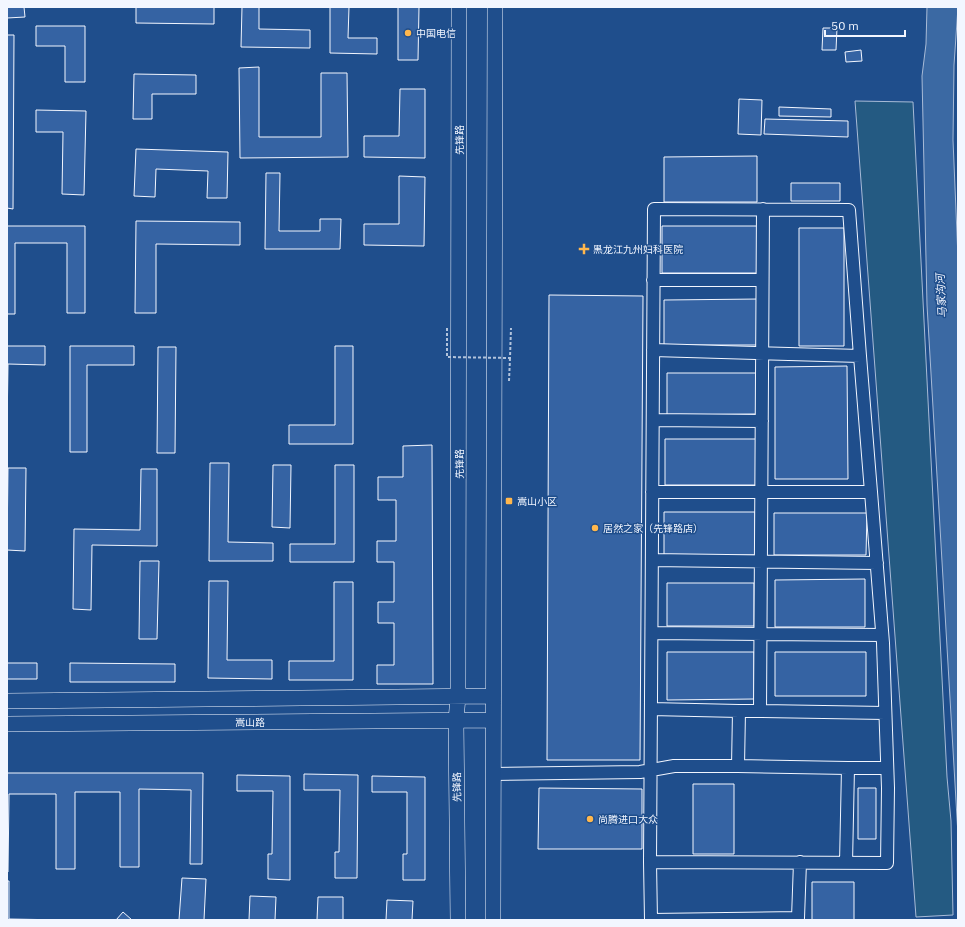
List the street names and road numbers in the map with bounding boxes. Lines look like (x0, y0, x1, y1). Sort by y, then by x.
street label: 先锋路 (453, 125, 466, 155)
street label: 先锋路 (453, 449, 466, 479)
street label: 嵩山路 (235, 716, 265, 729)
street label: 先锋路 (450, 772, 464, 802)

